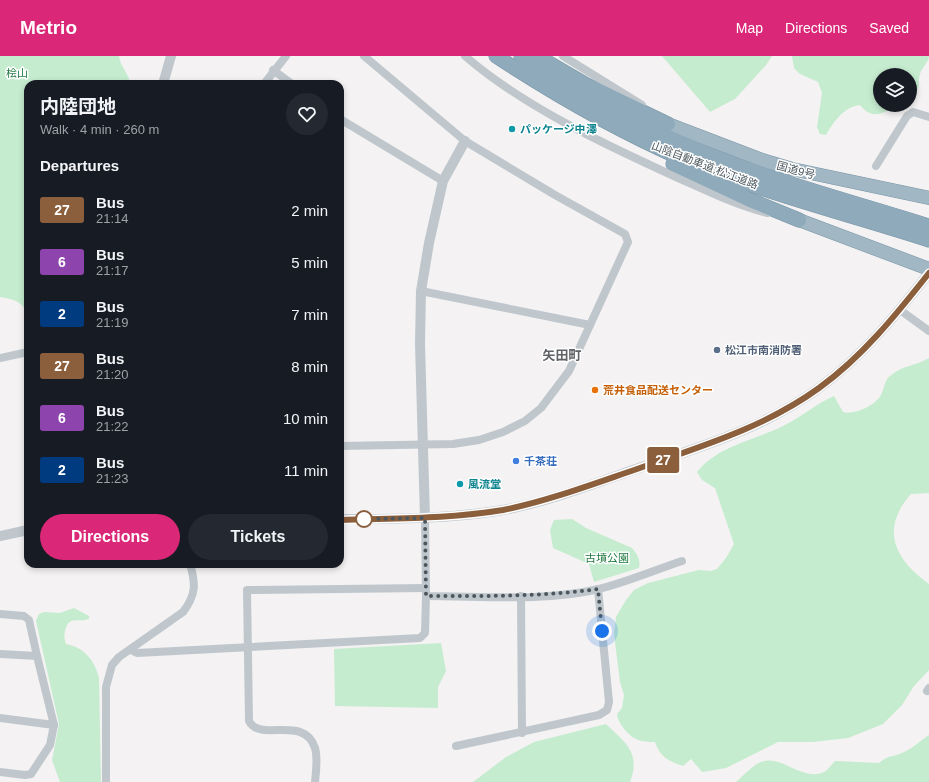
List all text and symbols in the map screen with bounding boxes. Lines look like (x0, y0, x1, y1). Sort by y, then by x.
text: Metrio (20, 17, 77, 38)
text: Map (736, 20, 763, 36)
text: Directions (785, 20, 847, 36)
text: Saved (869, 20, 909, 36)
park label: 桧山 (6, 67, 28, 79)
map controls (873, 68, 917, 112)
button: layers (873, 68, 917, 112)
button: heart (286, 93, 328, 135)
text: 内陸団地 (40, 96, 116, 117)
text: Walk · 4 min · 260 m (40, 122, 159, 137)
place label: パッケージ中澤 (520, 123, 598, 135)
marker: パッケージ中澤 (507, 124, 517, 134)
street label: 山陰自動車道;松江道路 (650, 139, 760, 191)
text: Departures (40, 157, 119, 174)
street label: 国道9号 (776, 159, 816, 181)
text: Bus (96, 194, 124, 211)
text: 27 (54, 202, 70, 218)
text: 2 min (291, 202, 328, 219)
text: 21:14 (96, 211, 129, 226)
text: Bus (96, 246, 124, 263)
text: 6 (58, 254, 66, 270)
text: 5 min (291, 254, 328, 271)
text: 21:17 (96, 263, 129, 278)
text: Bus (96, 298, 124, 315)
text: 2 (58, 306, 66, 322)
text: 7 min (291, 306, 328, 323)
text: 21:19 (96, 315, 129, 330)
place label: 松江市南消防署 (725, 344, 802, 356)
marker: 松江市南消防署 (712, 345, 722, 355)
district label: 矢田町 (542, 348, 582, 363)
text: Bus (96, 350, 124, 367)
text: 27 (54, 358, 70, 374)
text: 8 min (291, 358, 328, 375)
text: 21:20 (96, 367, 129, 382)
place label: 荒井食品配送センター (603, 384, 713, 396)
marker: 荒井食品配送センター (590, 385, 600, 395)
text: Bus (96, 402, 124, 419)
text: 6 (58, 410, 66, 426)
text: 10 min (283, 410, 328, 427)
text: 21:22 (96, 419, 129, 434)
line badge: 27 (645, 447, 681, 473)
text: 27 (655, 452, 671, 468)
text: Bus (96, 454, 124, 471)
place label: 千茶荘 (524, 455, 557, 467)
marker: 千茶荘 (511, 456, 521, 466)
text: 2 (58, 462, 66, 478)
text: 11 min (284, 462, 328, 479)
text: 21:23 (96, 471, 129, 486)
place label: 風流堂 (468, 478, 501, 490)
marker: 風流堂 (455, 479, 465, 489)
unlabelled marker (355, 510, 373, 528)
button: Directions (40, 514, 180, 560)
button: Tickets (188, 514, 328, 560)
park label: 古墳公園 (585, 552, 629, 564)
your location (592, 621, 612, 641)

